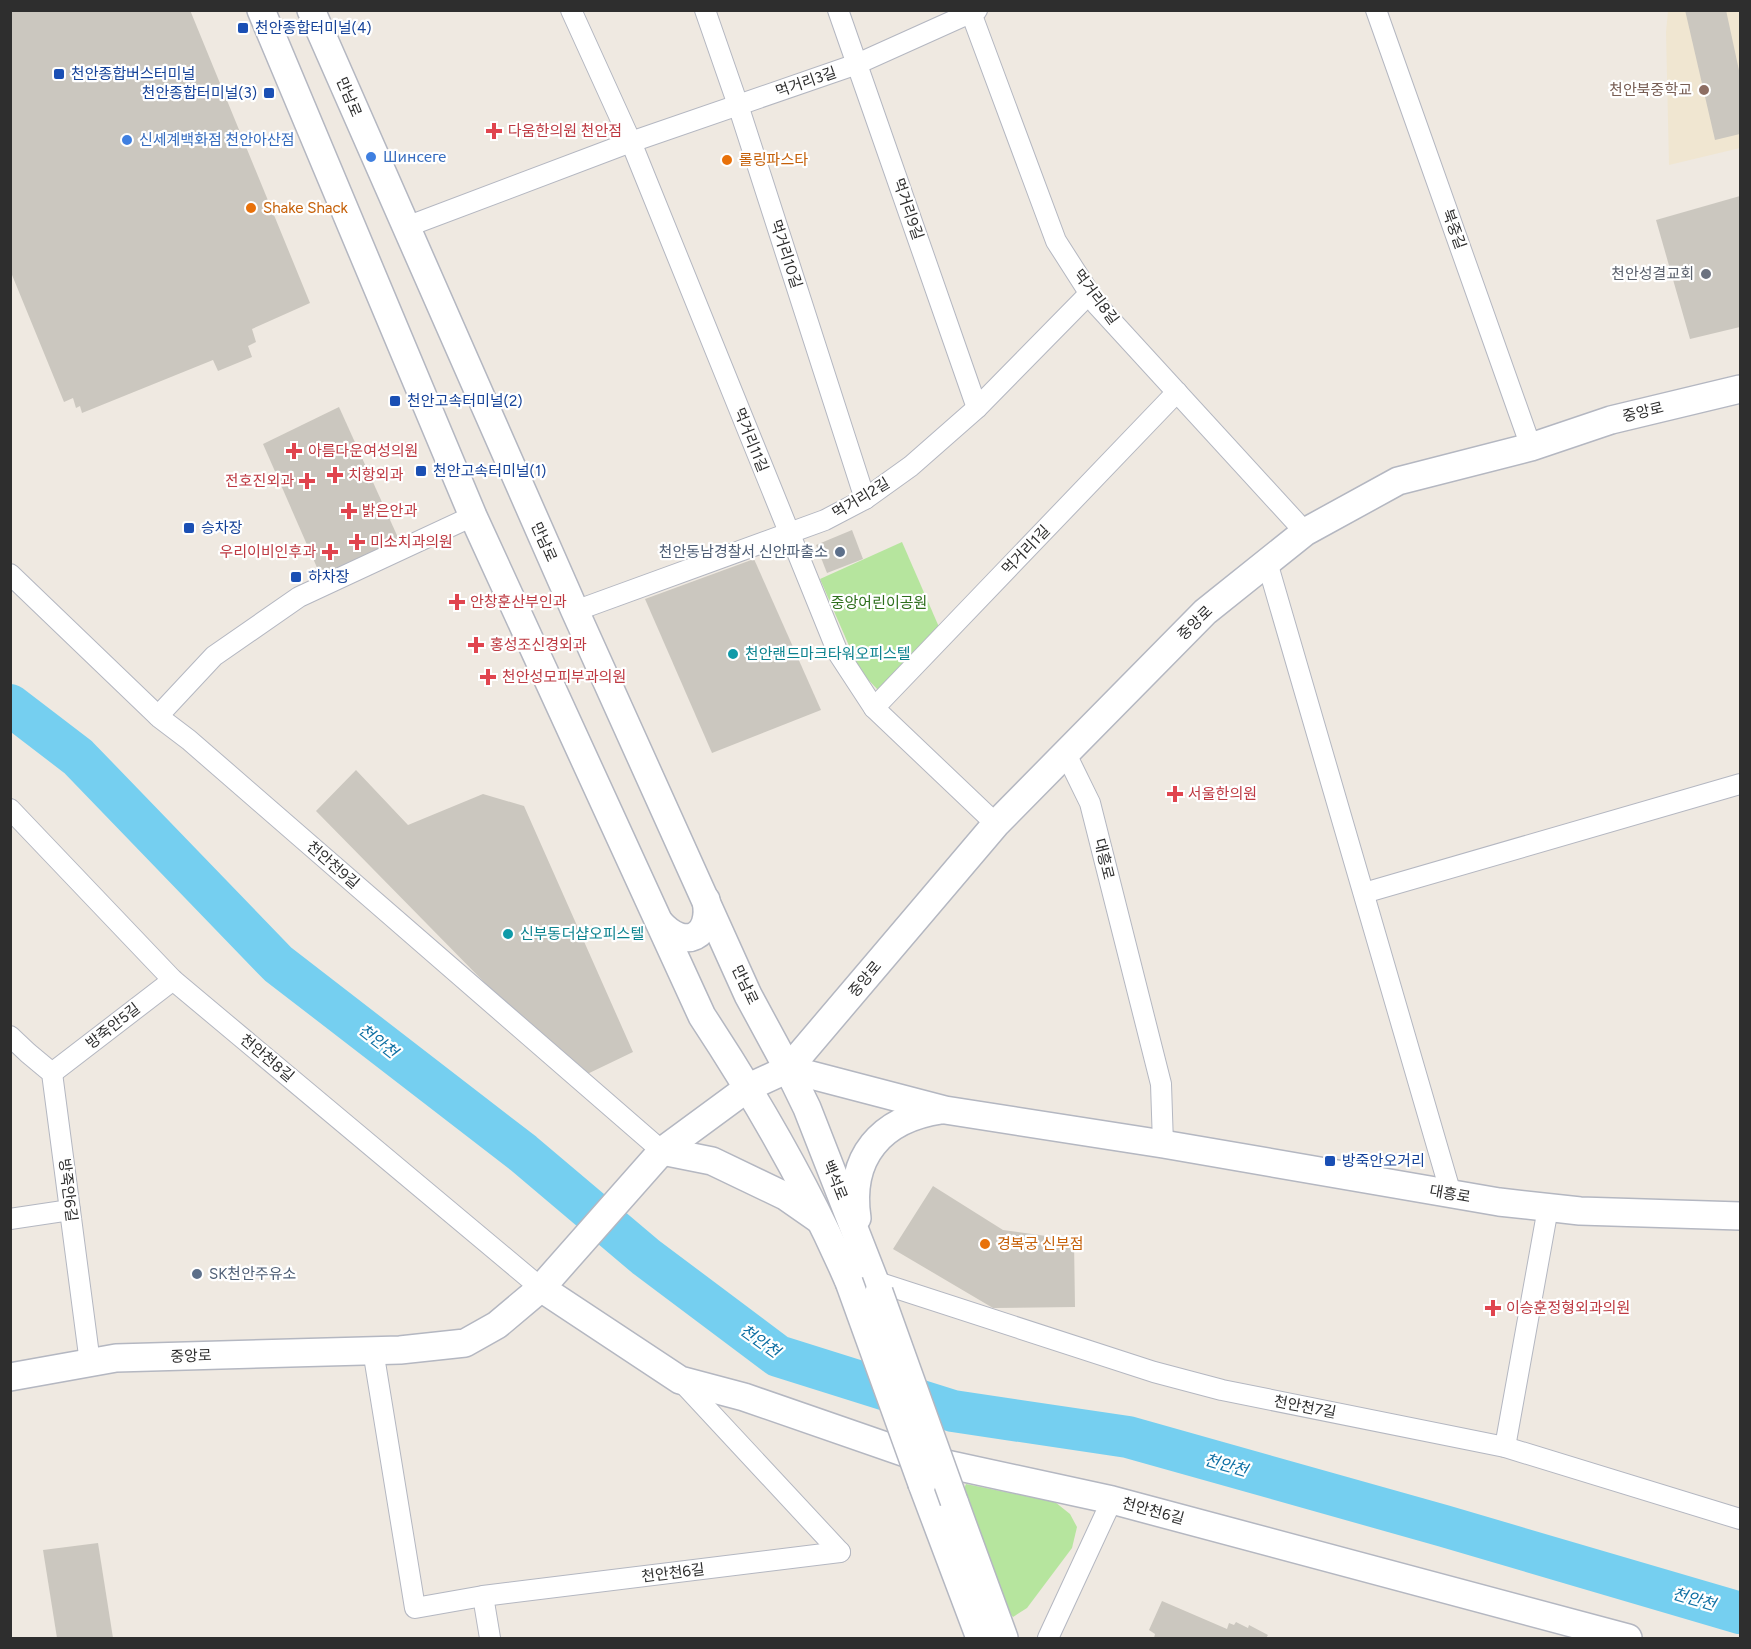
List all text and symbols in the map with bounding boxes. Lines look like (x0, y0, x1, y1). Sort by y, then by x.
place label: 천안종합터미널(4) (255, 19, 371, 37)
marker: 천안종합터미널(4) (236, 21, 250, 35)
street label: 먹거리3길 (773, 63, 839, 101)
place label: 천안종합버스터미널 (71, 65, 195, 83)
marker: 천안종합버스터미널 (52, 67, 66, 81)
street label: 만남로 (333, 74, 365, 120)
place label: 천안북중학교 (1609, 81, 1692, 99)
marker: 천안북중학교 (1697, 83, 1711, 97)
place label: 천안종합터미널(3) (142, 84, 257, 102)
marker: 천안종합터미널(3) (262, 86, 276, 100)
marker: 다움한의원 천안점 (485, 122, 503, 140)
place label: 다움한의원 천안점 (508, 122, 622, 140)
place label: 신세계백화점 천안아산점 (139, 131, 295, 149)
marker: 신세계백화점 천안아산점 (120, 133, 134, 147)
place label: Шинсеге (383, 148, 446, 166)
marker: Шинсеге (364, 150, 378, 164)
place label: 롤링파스타 (739, 151, 808, 169)
marker: 롤링파스타 (720, 153, 734, 167)
street label: 먹거리9길 (889, 176, 927, 242)
place label: Shake Shack (263, 199, 349, 217)
marker: Shake Shack (244, 201, 258, 215)
street label: 북중길 (1438, 206, 1470, 252)
street label: 먹거리10길 (766, 217, 806, 291)
place label: 천안성결교회 (1611, 265, 1694, 283)
street label: 먹거리8길 (1069, 266, 1123, 328)
marker: 천안성결교회 (1699, 267, 1713, 281)
place label: 천안고속터미널(2) (407, 392, 523, 410)
marker: 천안고속터미널(2) (388, 394, 402, 408)
street label: 중앙로 (1621, 398, 1665, 426)
street label: 먹거리11길 (730, 405, 772, 475)
marker: 아름다운여성의원 (285, 442, 303, 460)
place label: 아름다운여성의원 (308, 442, 418, 460)
place label: 천안고속터미널(1) (433, 462, 546, 480)
marker: 천안고속터미널(1) (414, 464, 428, 478)
marker: 치항외과 (326, 466, 344, 484)
place label: 치항외과 (348, 466, 403, 484)
place label: 전호진외과 (225, 472, 294, 490)
marker: 전호진외과 (298, 472, 316, 490)
street label: 먹거리2길 (829, 474, 893, 522)
marker: 밝은안과 (340, 502, 358, 520)
place label: 밝은안과 (362, 502, 417, 520)
place label: 승차장 (201, 519, 243, 537)
street label: 만남로 (527, 519, 561, 565)
marker: 승차장 (182, 521, 196, 535)
street label: 먹거리1길 (998, 522, 1054, 578)
marker: 미소치과의원 (348, 533, 366, 551)
place label: 미소치과의원 (370, 533, 453, 551)
place label: 우리이비인후과 (219, 543, 316, 561)
marker: 우리이비인후과 (321, 543, 339, 561)
place label: 천안동남경찰서 신안파출소 (659, 543, 828, 561)
marker: 천안동남경찰서 신안파출소 (833, 545, 847, 559)
place label: 하차장 (308, 568, 350, 586)
marker: 하차장 (289, 570, 303, 584)
marker: 안창훈산부인과 (448, 593, 466, 611)
place label: 안창훈산부인과 (470, 593, 567, 611)
park label: 중앙어린이공원 (831, 594, 927, 612)
street label: 중앙로 (1174, 602, 1216, 644)
marker: 홍성조신경외과 (467, 636, 485, 654)
place label: 홍성조신경외과 (490, 636, 587, 654)
place label: 천안랜드마크타워오피스텔 (745, 645, 911, 663)
marker: 천안랜드마크타워오피스텔 (726, 647, 740, 661)
marker: 천안성모피부과의원 (479, 668, 497, 686)
place label: 천안성모피부과의원 (502, 668, 626, 686)
marker: 서울한의원 (1166, 785, 1184, 803)
place label: 서울한의원 (1188, 785, 1257, 803)
street label: 천안천9길 (303, 837, 363, 893)
street label: 대흥로 (1090, 837, 1118, 881)
place label: 신부동더샵오피스텔 (520, 925, 644, 943)
marker: 신부동더샵오피스텔 (501, 927, 515, 941)
street label: 중앙로 (845, 957, 885, 1001)
street label: 만남로 (728, 962, 762, 1008)
street label: 방죽안5길 (82, 999, 144, 1053)
water label: 천안천 (355, 1020, 403, 1063)
street label: 천안천8길 (237, 1030, 297, 1086)
place label: 방죽안오거리 (1342, 1152, 1425, 1170)
marker: 방죽안오거리 (1323, 1154, 1337, 1168)
street label: 방죽안6길 (55, 1157, 81, 1223)
street label: 백석로 (819, 1157, 851, 1203)
street label: 대흥로 (1428, 1182, 1472, 1206)
place label: 경복궁 신부점 (997, 1235, 1084, 1253)
marker: 경복궁 신부점 (978, 1237, 992, 1251)
place label: SK천안주유소 (209, 1265, 297, 1283)
marker: SK천안주유소 (190, 1267, 204, 1281)
marker: 이승훈정형외과의원 (1484, 1299, 1502, 1317)
place label: 이승훈정형외과의원 (1506, 1299, 1630, 1317)
water label: 천안천 (736, 1321, 785, 1363)
street label: 중앙로 (170, 1346, 212, 1366)
street label: 천안천7길 (1272, 1392, 1338, 1422)
water label: 천안천 (1202, 1450, 1252, 1481)
street label: 천안천6길 (1120, 1494, 1186, 1528)
street label: 천안천6길 (640, 1560, 706, 1586)
water label: 천안천 (1670, 1584, 1720, 1615)

